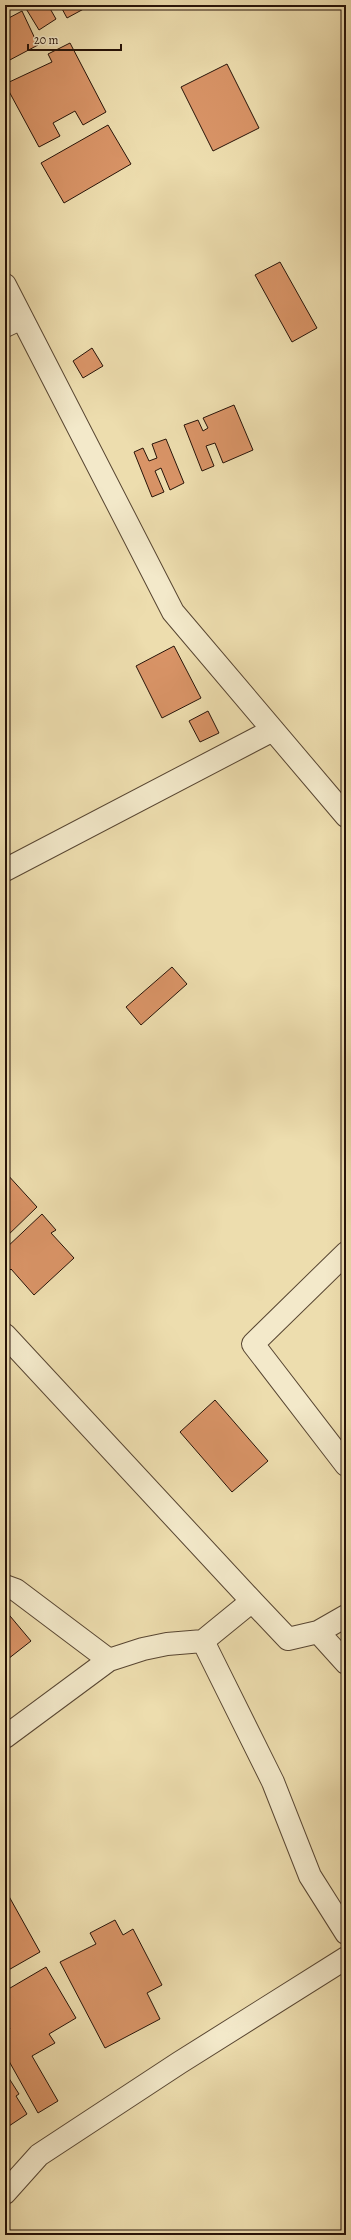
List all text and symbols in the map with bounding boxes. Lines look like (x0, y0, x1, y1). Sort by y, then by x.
scale bar (28, 26, 121, 52)
text: 20 m (34, 32, 58, 48)

